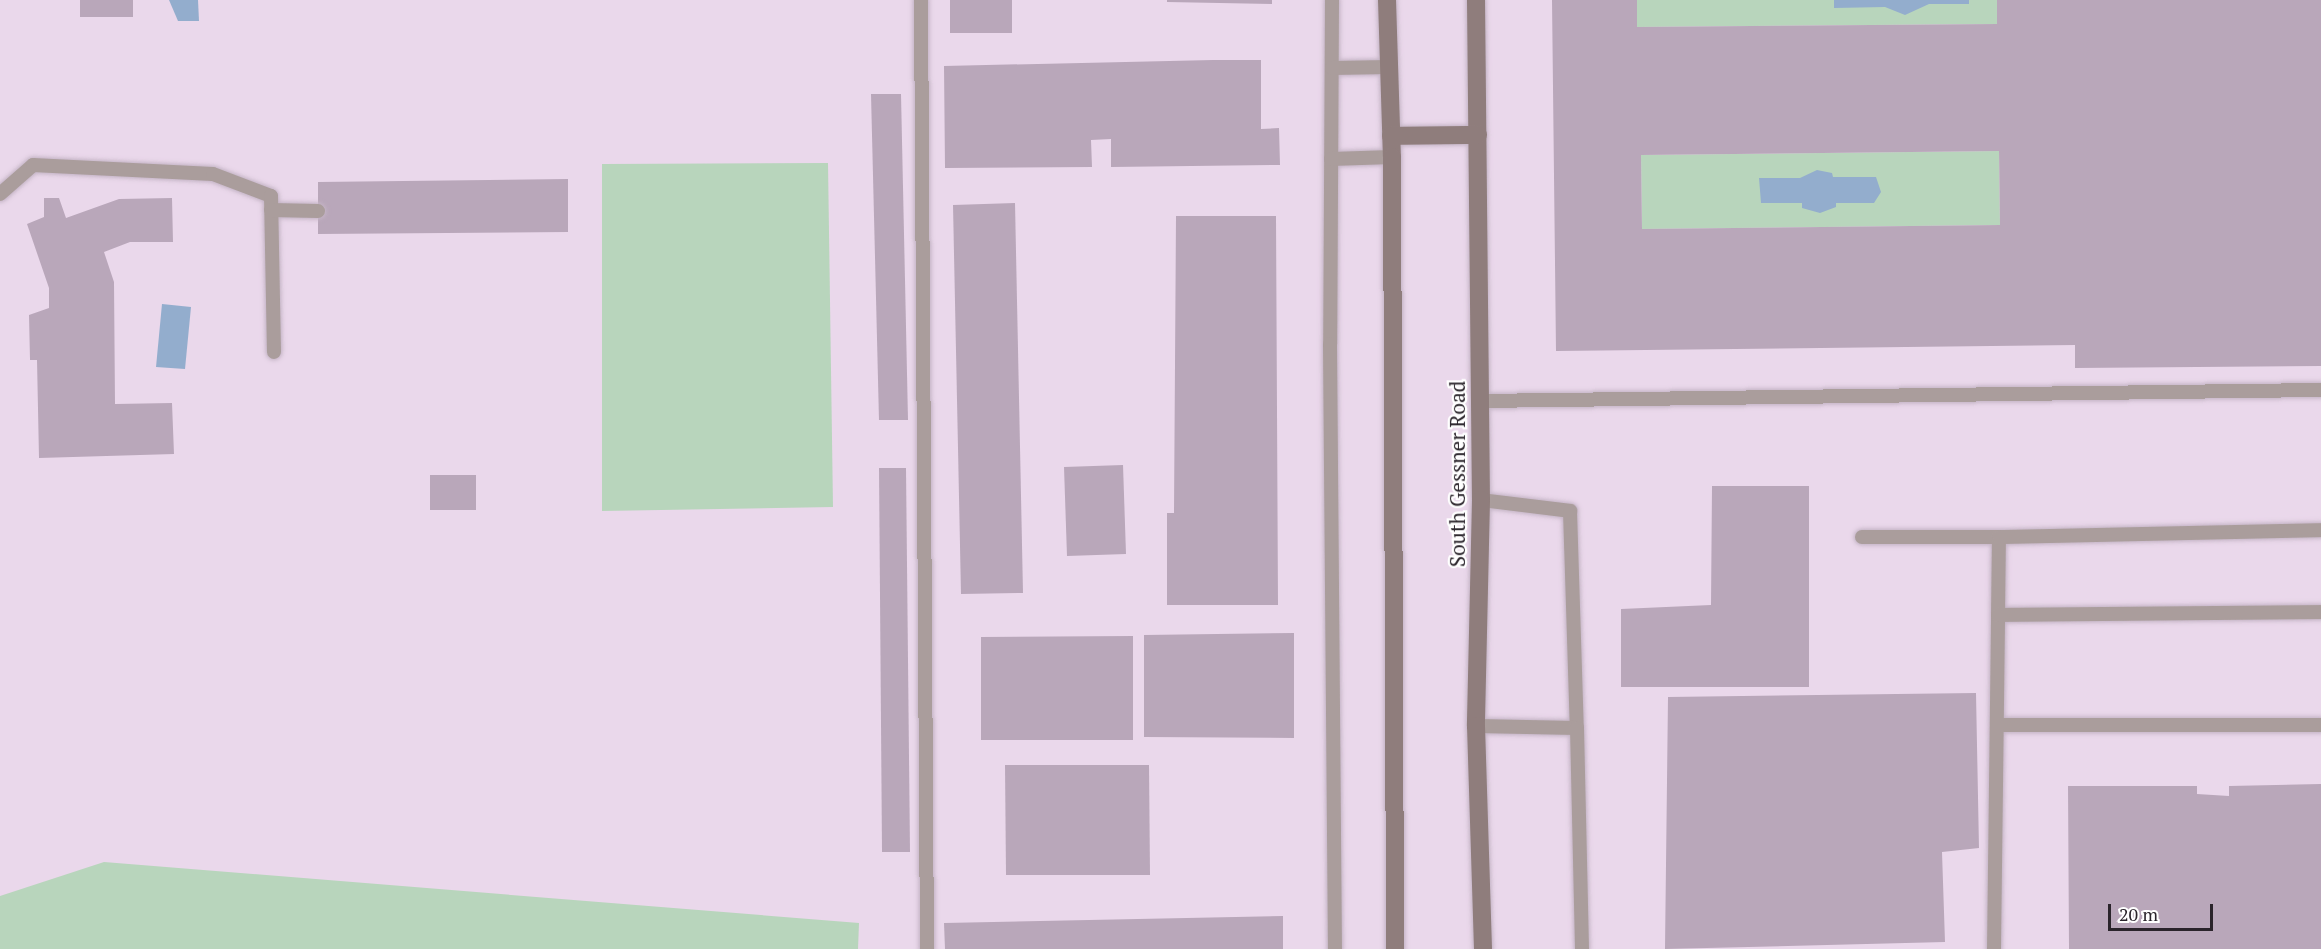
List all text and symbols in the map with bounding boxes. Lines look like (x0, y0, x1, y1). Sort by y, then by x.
street label: South Gessner Road (1444, 381, 1470, 567)
scale bar (2111, 892, 2216, 930)
text: 20 m (2119, 902, 2158, 926)

